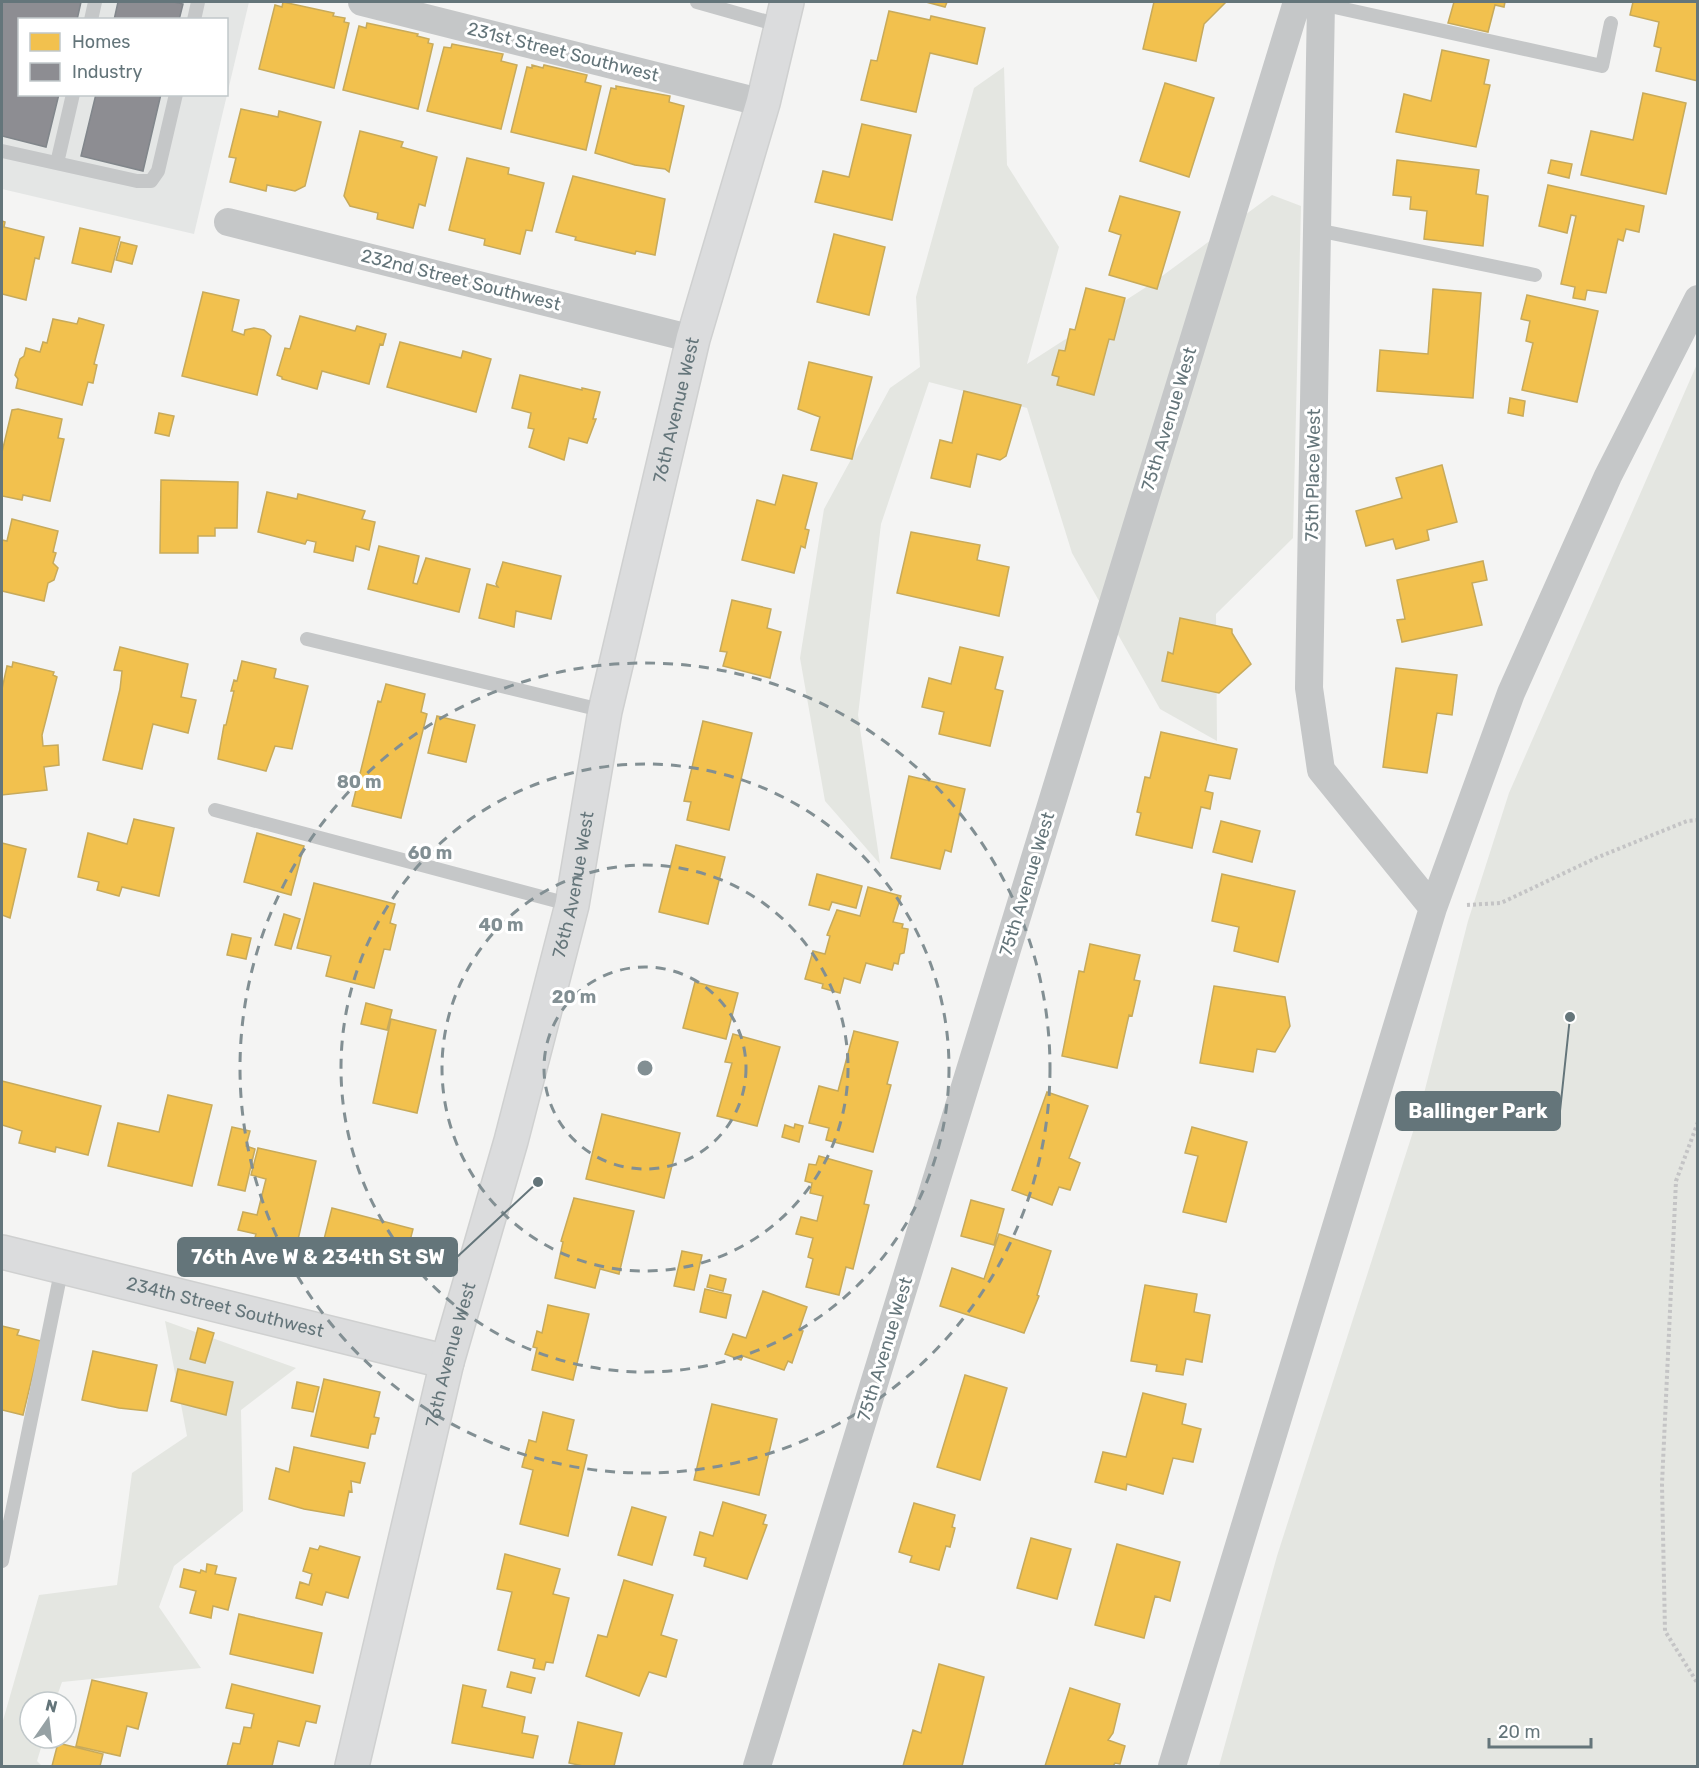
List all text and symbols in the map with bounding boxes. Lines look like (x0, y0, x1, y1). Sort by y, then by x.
legend (18, 18, 228, 96)
street label: 231st Street Southwest (465, 18, 661, 86)
text: Homes (72, 31, 130, 53)
text: Industry (72, 61, 142, 83)
street label: 232nd Street Southwest (359, 245, 563, 315)
street label: 76th Avenue West (648, 335, 704, 485)
street label: 75th Avenue West (1137, 344, 1201, 494)
street label: 75th Place West (1301, 408, 1325, 542)
text: 80 m (337, 771, 381, 793)
street label: 75th Avenue West (995, 809, 1059, 959)
street label: 76th Avenue West (548, 810, 599, 960)
text: 60 m (408, 842, 452, 864)
text: 40 m (479, 914, 523, 936)
text: 20 m (552, 986, 596, 1008)
centre of rings (635, 1058, 655, 1078)
callout: Ballinger Park (1396, 1092, 1560, 1130)
text: Ballinger Park (1408, 1099, 1548, 1123)
callout: 76th Ave W & 234th St SW (178, 1238, 457, 1276)
text: 76th Ave W & 234th St SW (191, 1245, 445, 1269)
street label: 234th Street Southwest (124, 1272, 326, 1342)
street label: 75th Avenue West (853, 1274, 917, 1424)
street label: 76th Avenue West (421, 1280, 481, 1429)
north arrow (18, 1690, 78, 1750)
text: N (44, 1695, 59, 1717)
scale bar (1489, 1711, 1591, 1749)
text: 20 m (1498, 1721, 1540, 1743)

